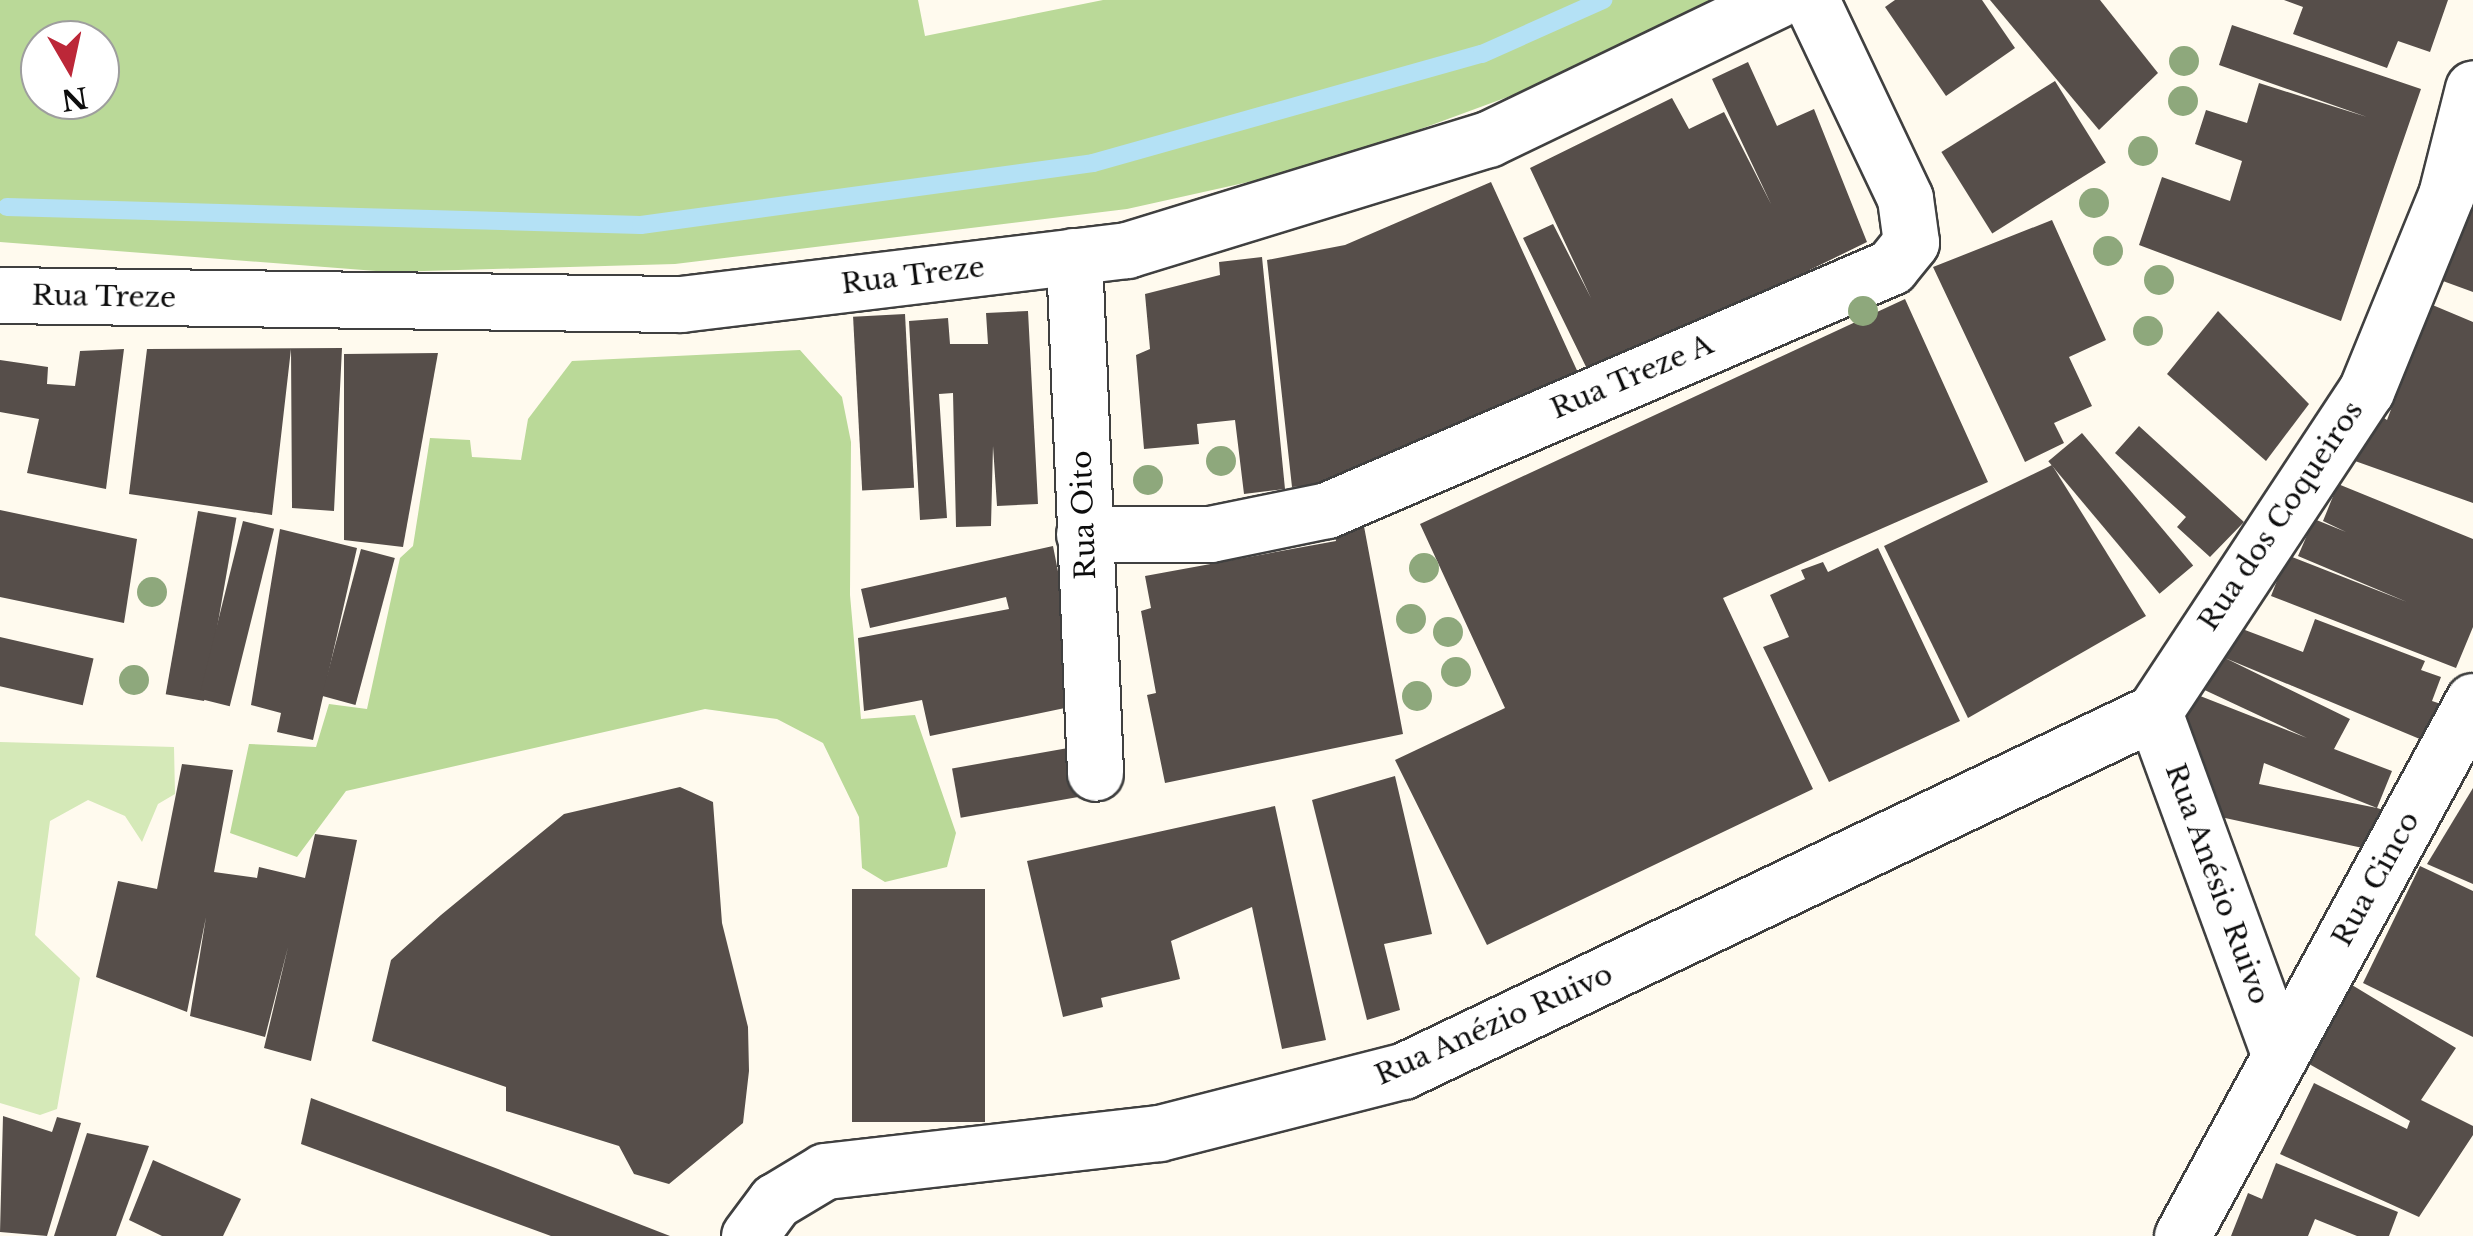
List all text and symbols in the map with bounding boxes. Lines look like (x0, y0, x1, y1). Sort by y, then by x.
north arrow (20, 20, 120, 120)
text: N (59, 79, 90, 117)
street label: Rua Treze (839, 250, 987, 302)
street label: Rua Treze (31, 279, 177, 315)
street label: Rua Treze A (1545, 327, 1719, 427)
street label: Rua dos Coqueiros (2192, 395, 2370, 637)
street label: Rua Oito (1065, 450, 1103, 580)
street label: Rua Anésio Ruivo (2158, 758, 2276, 1010)
street label: Rua Cinco (2325, 806, 2427, 952)
street label: Rua Anézio Ruivo (1369, 957, 1619, 1093)

